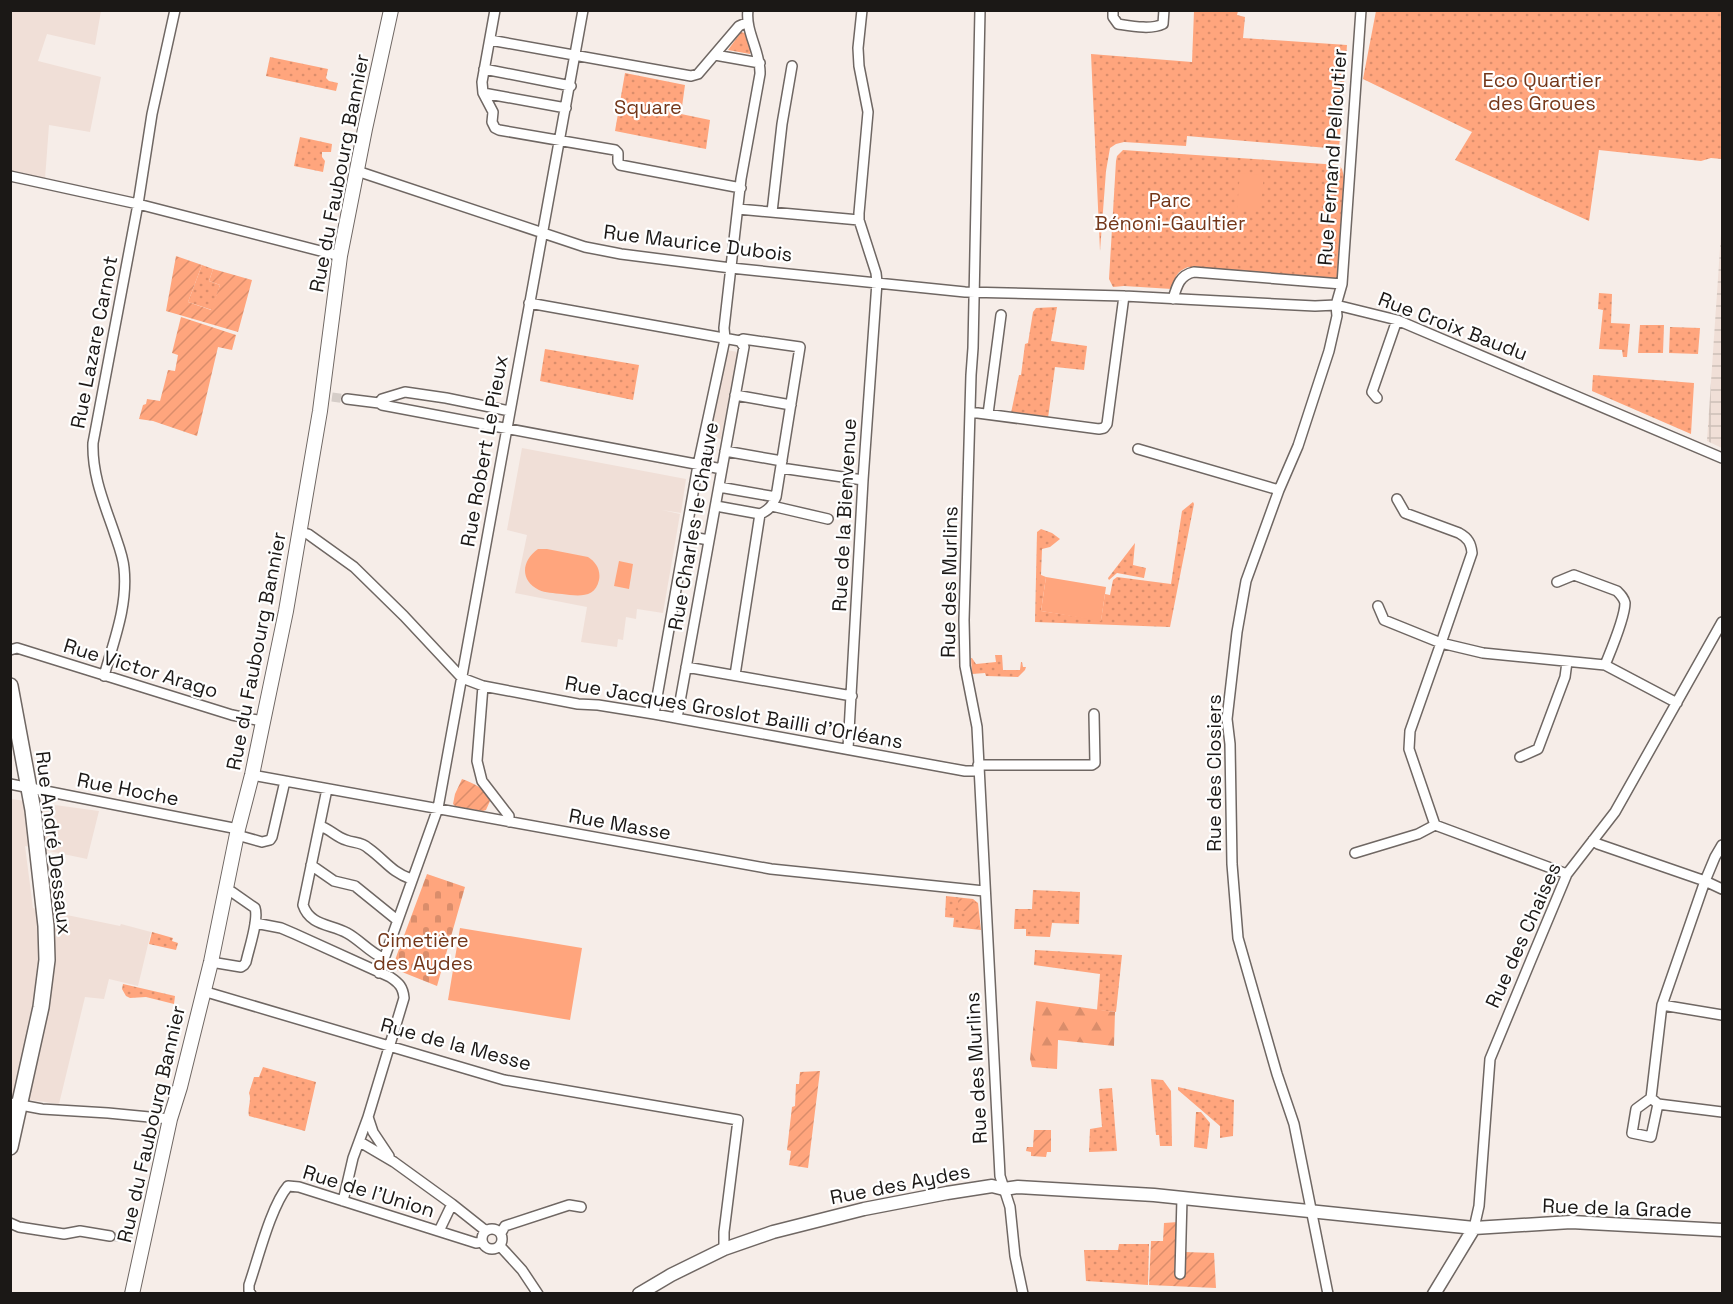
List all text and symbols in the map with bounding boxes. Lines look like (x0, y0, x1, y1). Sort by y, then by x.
street label: Rue Fernand Pelloutier (1311, 48, 1353, 266)
street label: Rue du Faubourg Bannier (303, 52, 375, 294)
park label: Eco Quartier des Groues (1483, 67, 1601, 116)
park label: Square (614, 94, 682, 120)
park label: Parc Bénoni-Gaultier (1094, 187, 1246, 236)
street label: Rue Maurice Dubois (602, 219, 794, 267)
street label: Rue Lazare Carnot (64, 253, 124, 431)
street label: Rue Croix Baudu (1375, 286, 1531, 366)
street label: Rue Robert Le Pieux (454, 353, 514, 549)
street label: Rue de la Bienvenue (826, 418, 862, 612)
street label: Rue Charles le Chauve (662, 420, 724, 632)
street label: Rue des Murlins (935, 506, 963, 658)
street label: Rue du Faubourg Bannier (220, 530, 292, 772)
street label: Rue Victor Arago (61, 632, 221, 704)
street label: Rue Jacques Groslot Bailli d'Orléans (563, 669, 905, 755)
street label: Rue des Closiers (1201, 694, 1227, 852)
street label: Rue André Dessaux (30, 750, 78, 936)
street label: Rue Hoche (75, 766, 181, 812)
street label: Rue Masse (567, 802, 673, 846)
street label: Rue des Chaises (1479, 858, 1567, 1012)
park label: Cimetière des Aydes (373, 927, 473, 976)
street label: Rue des Murlins (959, 991, 993, 1145)
street label: Rue du Faubourg Bannier (111, 1003, 191, 1245)
street label: Rue de la Messe (378, 1011, 534, 1077)
street label: Rue des Aydes (828, 1158, 972, 1210)
street label: Rue de l'Union (300, 1159, 438, 1223)
street label: Rue de la Grade (1542, 1192, 1692, 1224)

